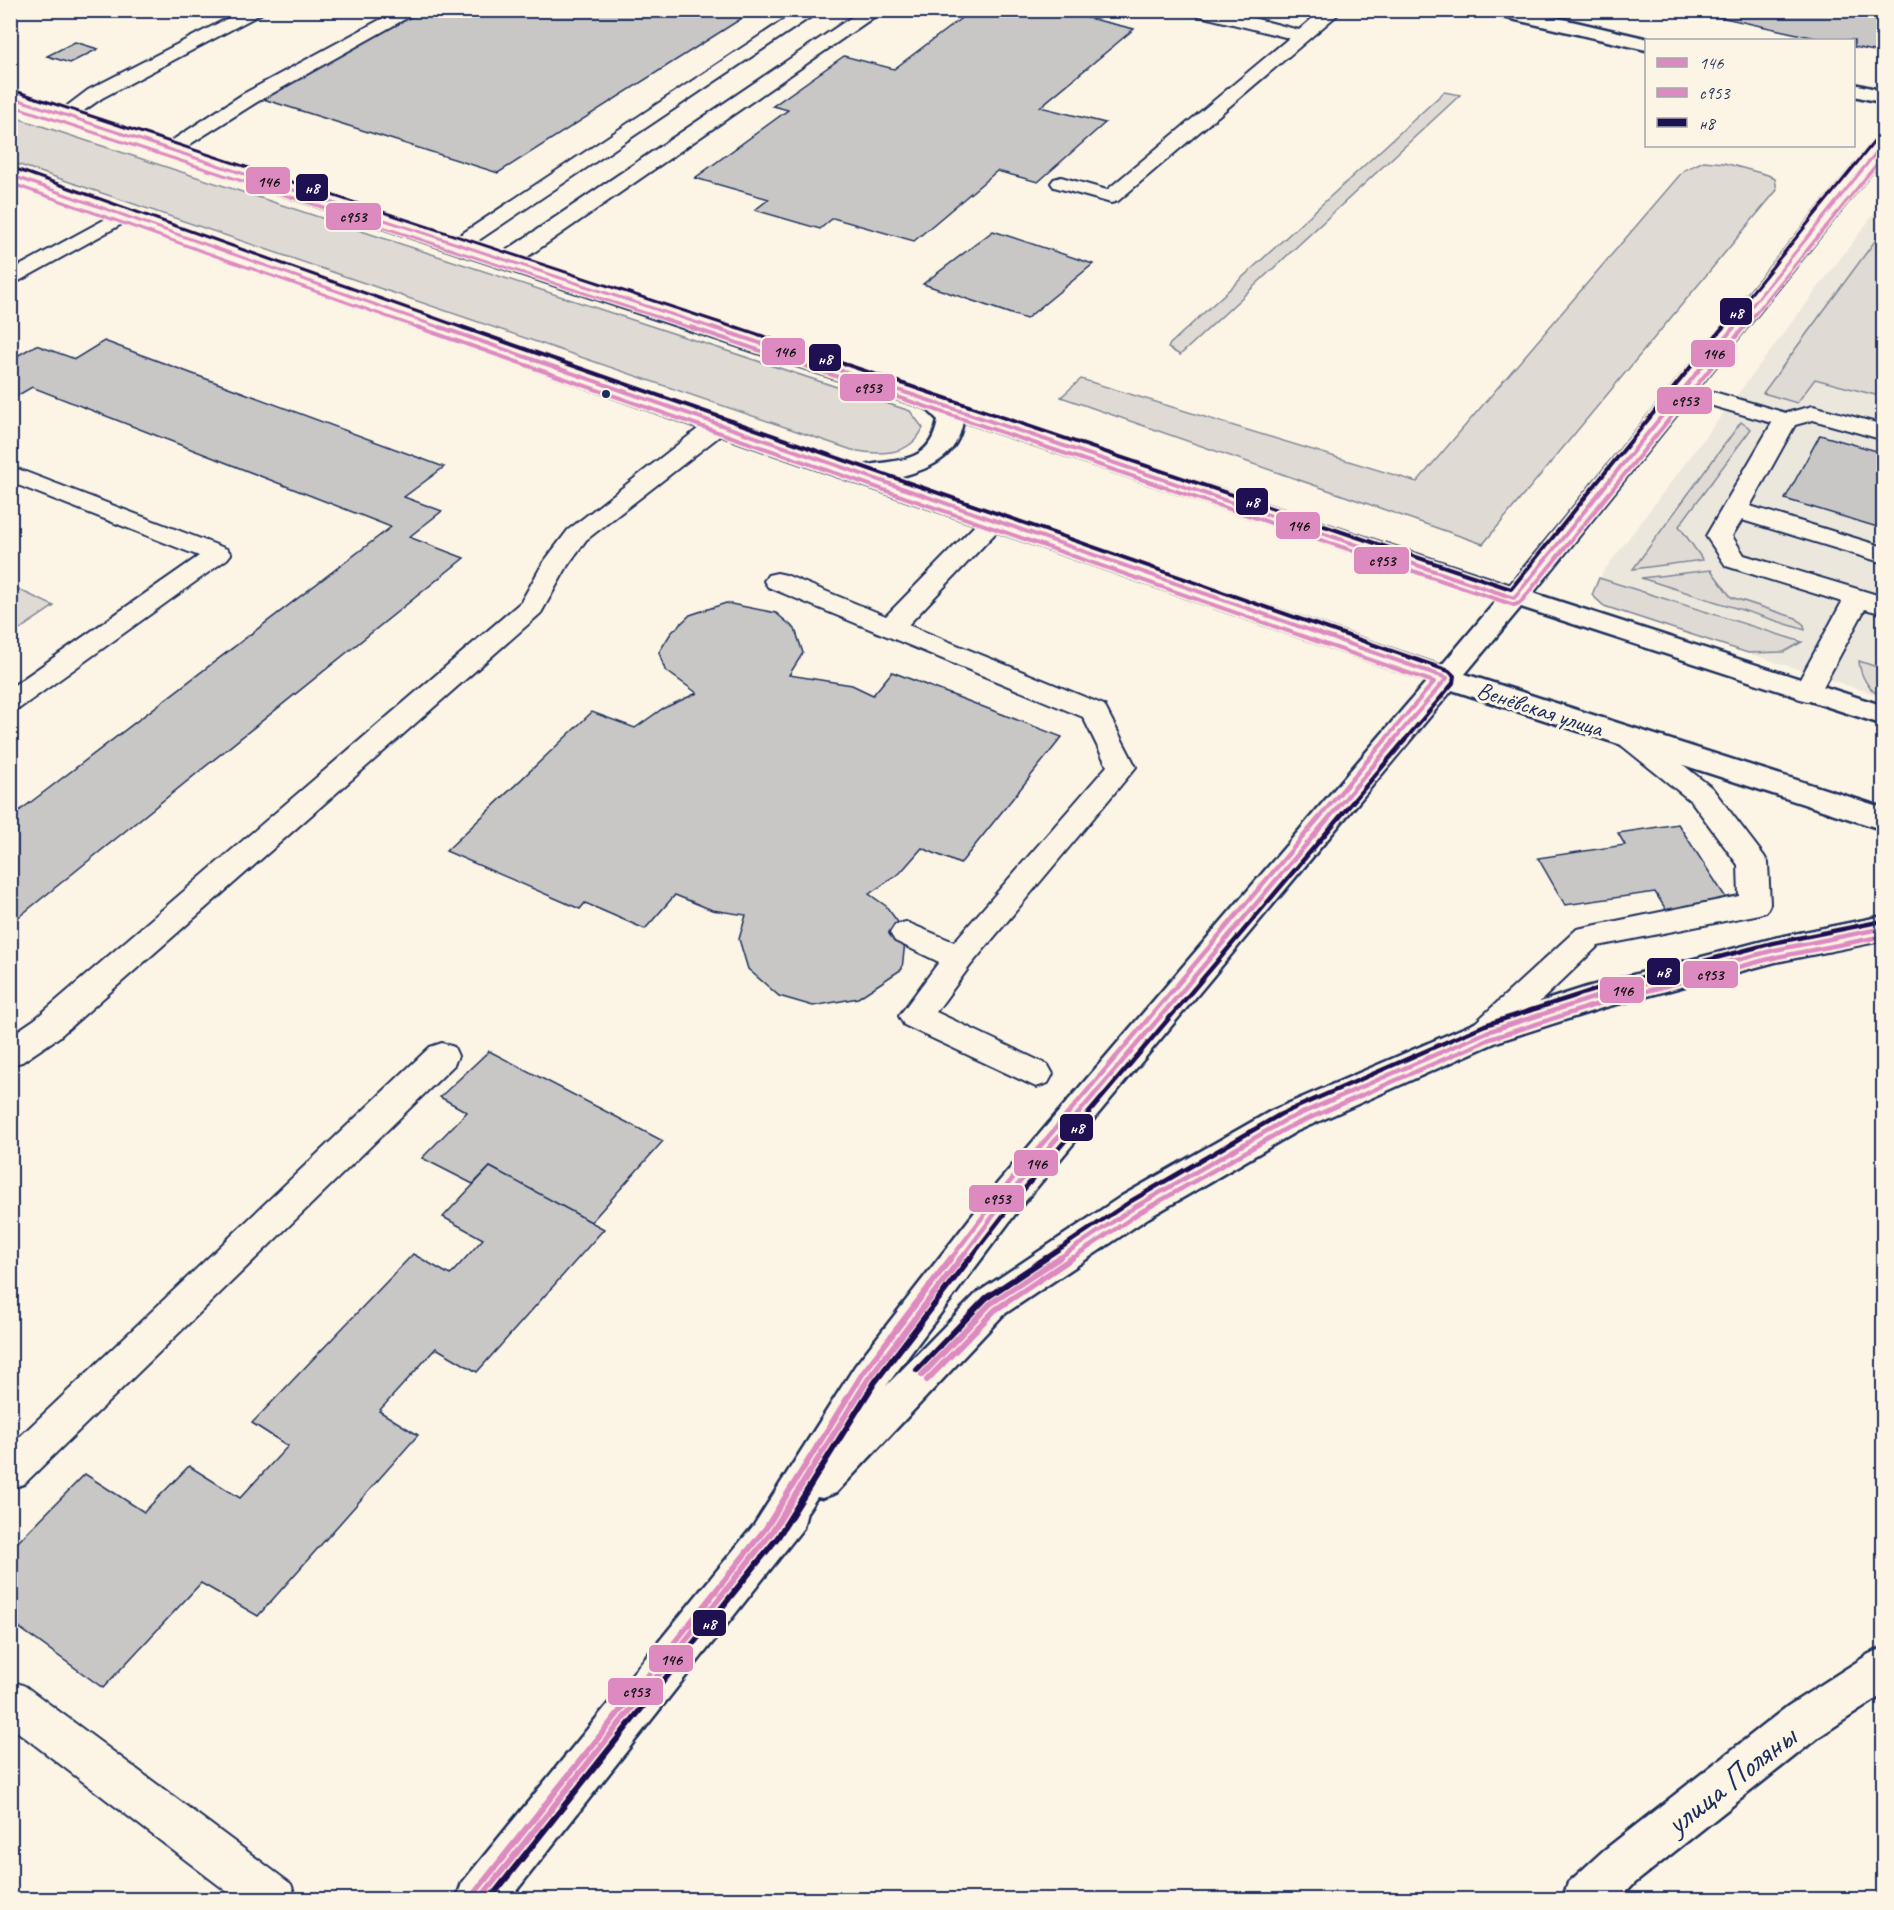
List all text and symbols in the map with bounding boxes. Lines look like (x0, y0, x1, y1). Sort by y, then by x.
legend (1645, 39, 1855, 147)
text: 146 (1699, 52, 1724, 74)
text: с953 (1699, 82, 1732, 104)
text: н8 (1699, 112, 1716, 134)
line badge: 146 (245, 166, 291, 195)
text: 146 (257, 172, 280, 192)
line badge: н8 (295, 173, 329, 202)
text: н8 (305, 178, 321, 198)
line badge: с953 (325, 202, 382, 231)
text: с953 (340, 207, 368, 227)
line badge: н8 (1719, 297, 1753, 326)
text: н8 (1729, 303, 1745, 323)
line badge: 146 (761, 337, 806, 366)
line badge: 146 (1690, 339, 1736, 368)
text: 146 (773, 342, 796, 362)
line badge: н8 (808, 343, 842, 372)
text: 146 (1702, 344, 1725, 364)
text: н8 (818, 349, 834, 369)
line badge: с953 (839, 373, 896, 402)
text: с953 (855, 378, 883, 398)
line badge: с953 (1656, 386, 1713, 415)
unlabelled marker (600, 388, 612, 400)
text: с953 (1672, 391, 1700, 411)
line badge: н8 (1235, 487, 1269, 516)
text: н8 (1245, 492, 1261, 512)
line badge: 146 (1275, 511, 1321, 540)
text: 146 (1287, 516, 1310, 536)
line badge: с953 (1353, 546, 1410, 575)
text: с953 (1369, 551, 1397, 571)
street label: Венёвская улица (1473, 675, 1608, 744)
line badge: н8 (1646, 957, 1681, 986)
line badge: с953 (1682, 960, 1739, 989)
text: н8 (1656, 962, 1672, 982)
text: с953 (1697, 965, 1725, 985)
line badge: 146 (1599, 976, 1645, 1004)
text: 146 (1611, 981, 1634, 1001)
line badge: н8 (1059, 1113, 1094, 1142)
text: н8 (1070, 1118, 1086, 1138)
line badge: 146 (1013, 1149, 1059, 1177)
text: 146 (1025, 1154, 1048, 1174)
line badge: с953 (968, 1184, 1025, 1213)
text: с953 (984, 1189, 1012, 1209)
line badge: н8 (692, 1609, 727, 1637)
text: н8 (702, 1614, 718, 1634)
line badge: 146 (648, 1644, 694, 1673)
text: 146 (660, 1650, 683, 1670)
line badge: с953 (607, 1677, 664, 1706)
text: с953 (623, 1682, 651, 1702)
street label: улица Поляны (1655, 1714, 1806, 1845)

